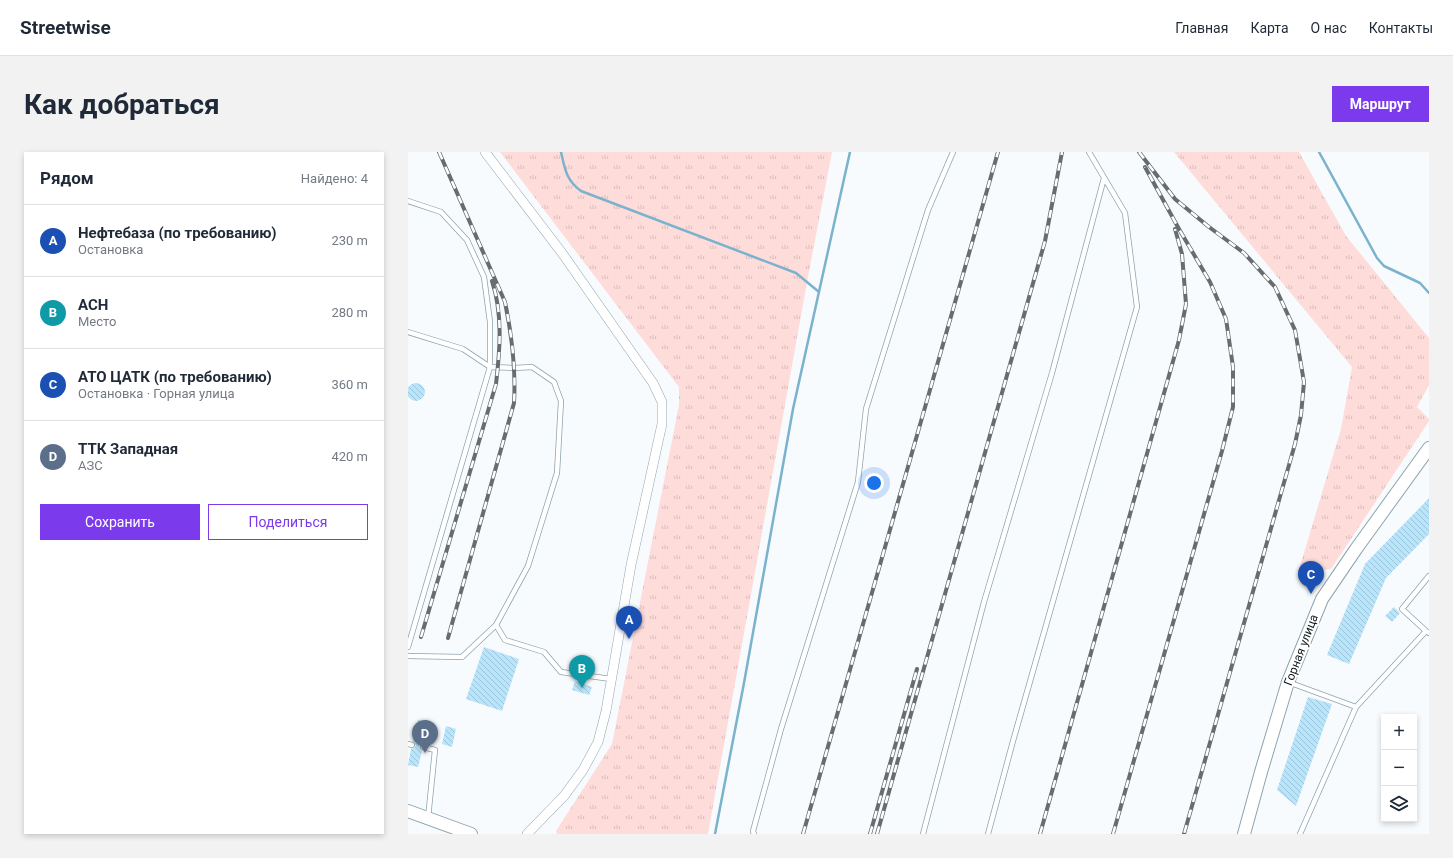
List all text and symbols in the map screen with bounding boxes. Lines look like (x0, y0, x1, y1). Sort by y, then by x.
text: Streetwise (20, 16, 111, 39)
text: Главная (1175, 20, 1228, 36)
text: Карта (1250, 20, 1289, 36)
text: О нас (1311, 20, 1347, 36)
text: Контакты (1369, 20, 1433, 36)
button: Маршрут (1332, 86, 1429, 122)
text: Как добраться (24, 88, 220, 121)
text: Рядом (40, 168, 94, 188)
text: Найдено: 4 (301, 171, 368, 186)
text: Нефтебаза (по требованию) (78, 224, 277, 242)
text: A (49, 233, 57, 248)
text: 230 m (331, 233, 368, 248)
text: Остановка (78, 242, 143, 257)
text: АСН (78, 296, 108, 314)
text: B (49, 305, 57, 320)
text: 280 m (331, 305, 368, 320)
text: Место (78, 314, 116, 329)
text: АТО ЦАТК (по требованию) (78, 368, 272, 386)
text: C (49, 377, 57, 392)
text: 360 m (331, 377, 368, 392)
text: Остановка · Горная улица (78, 386, 235, 401)
text: ТТК Западная (78, 440, 178, 458)
text: D (49, 449, 57, 464)
text: 420 m (331, 449, 368, 464)
text: АЗС (78, 458, 103, 473)
your location (864, 473, 884, 493)
button: Сохранить (40, 504, 200, 540)
button: Поделиться (208, 504, 368, 540)
pin: C (1298, 561, 1324, 594)
pin: A (616, 606, 642, 639)
street label: Горная улица (1281, 612, 1321, 688)
pin: B (569, 655, 595, 688)
map controls (1381, 714, 1417, 822)
button: + (1381, 714, 1417, 750)
pin: D (412, 720, 438, 753)
button: − (1381, 750, 1417, 786)
button: layers (1381, 786, 1417, 822)

